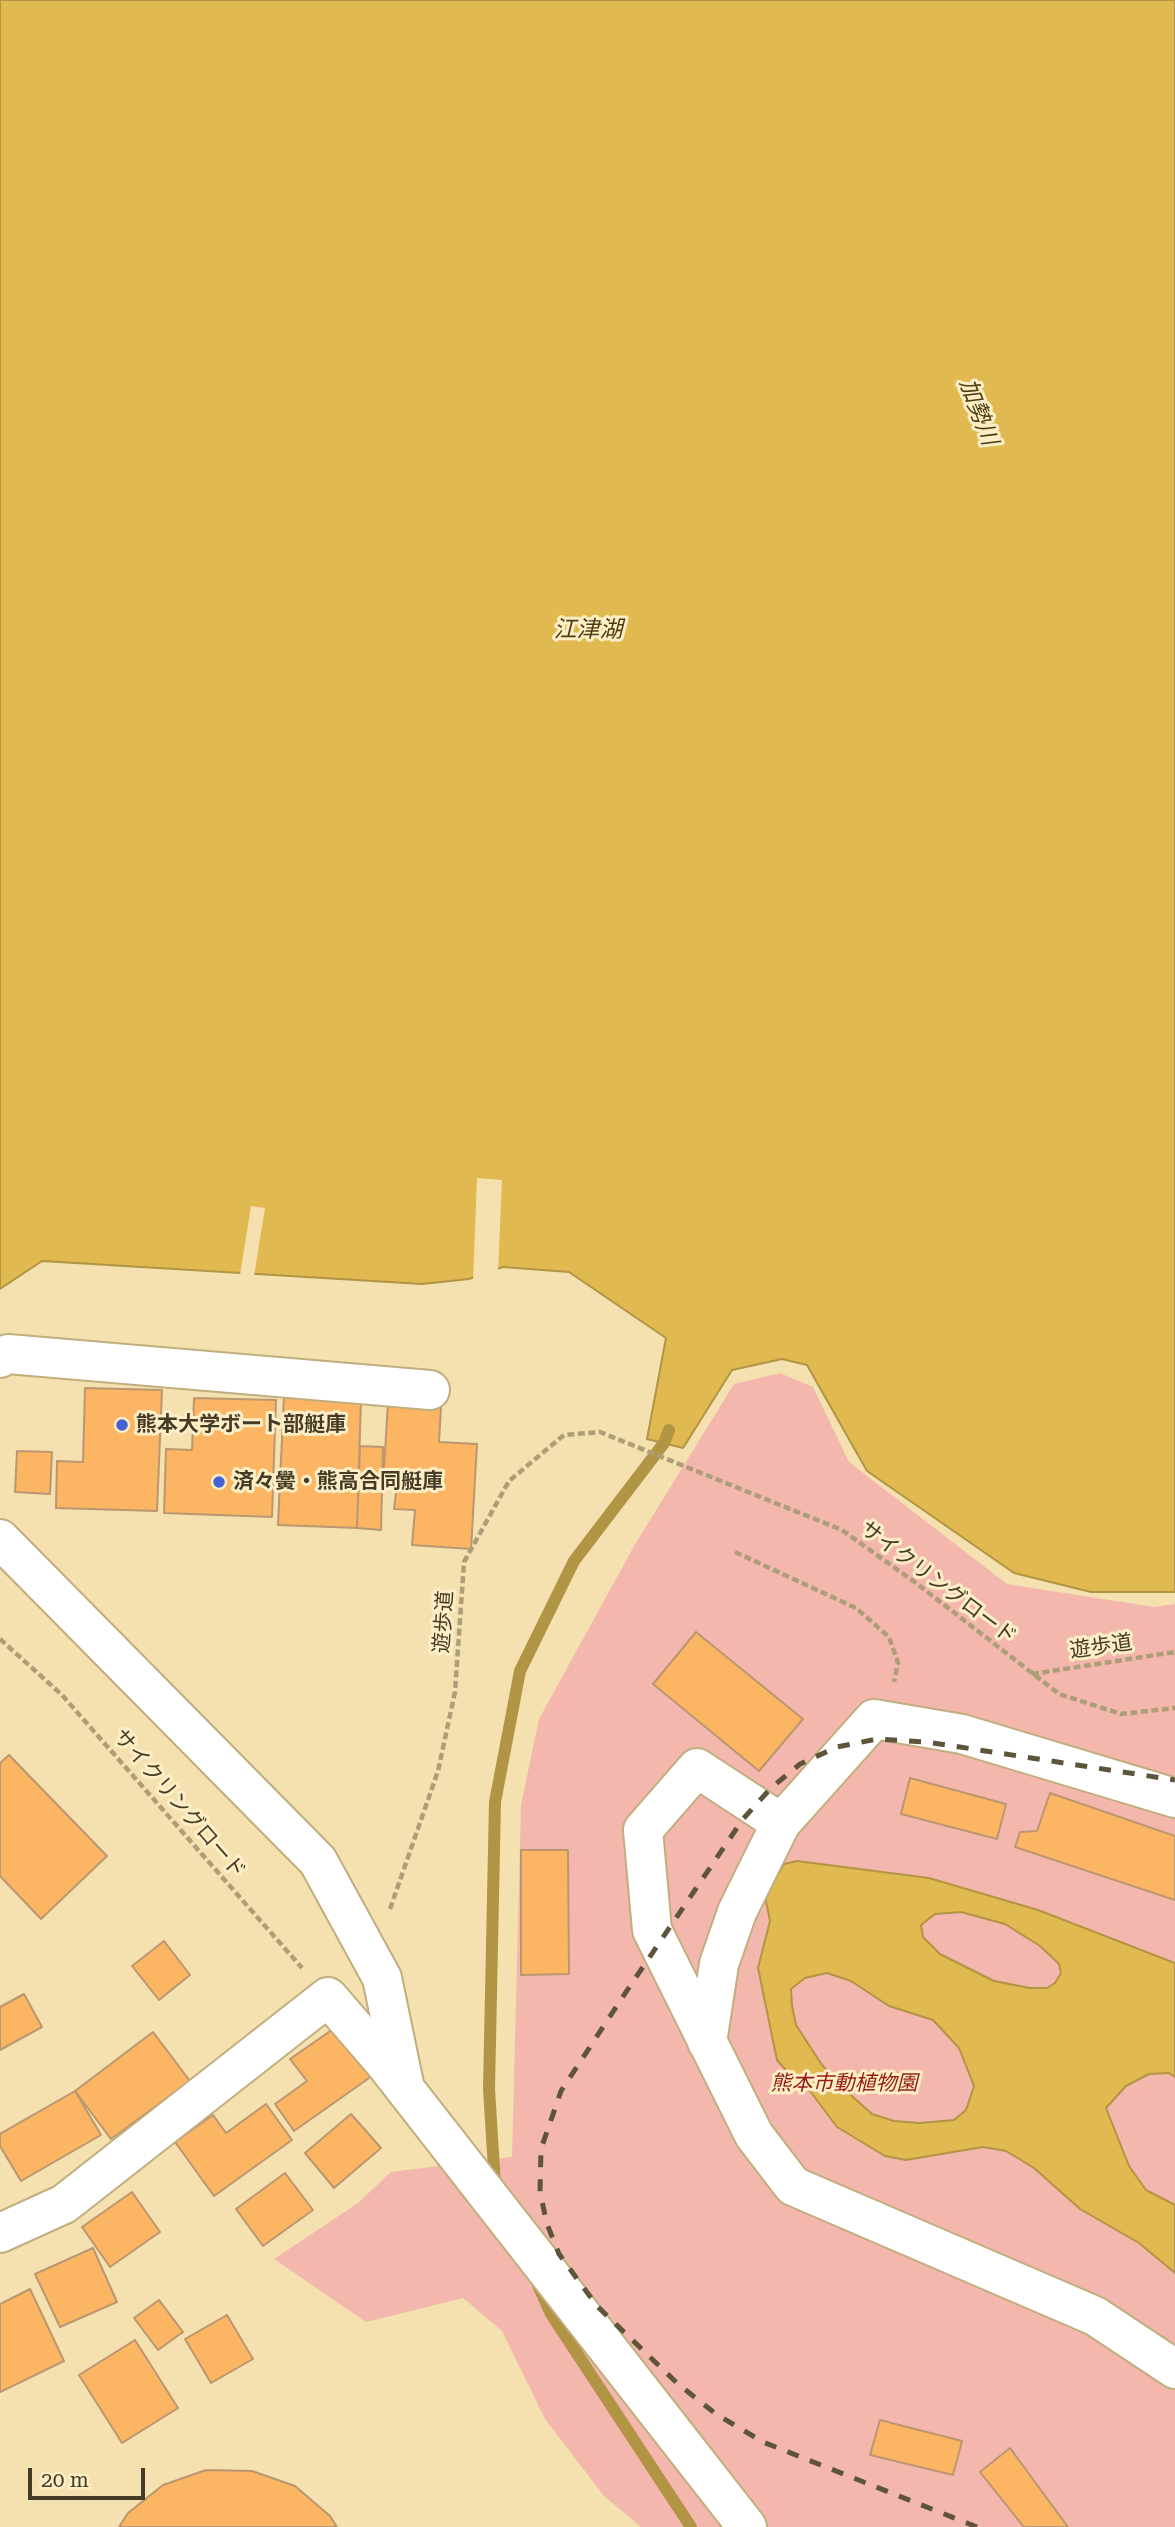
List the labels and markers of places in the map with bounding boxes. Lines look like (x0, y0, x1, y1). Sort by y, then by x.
place label: 熊本大学ボート部艇庫 (136, 1412, 346, 1438)
marker: 熊本大学ボート部艇庫 (114, 1417, 130, 1433)
place label: 済々黌・熊高合同艇庫 (233, 1469, 443, 1495)
marker: 済々黌・熊高合同艇庫 (211, 1474, 227, 1490)

